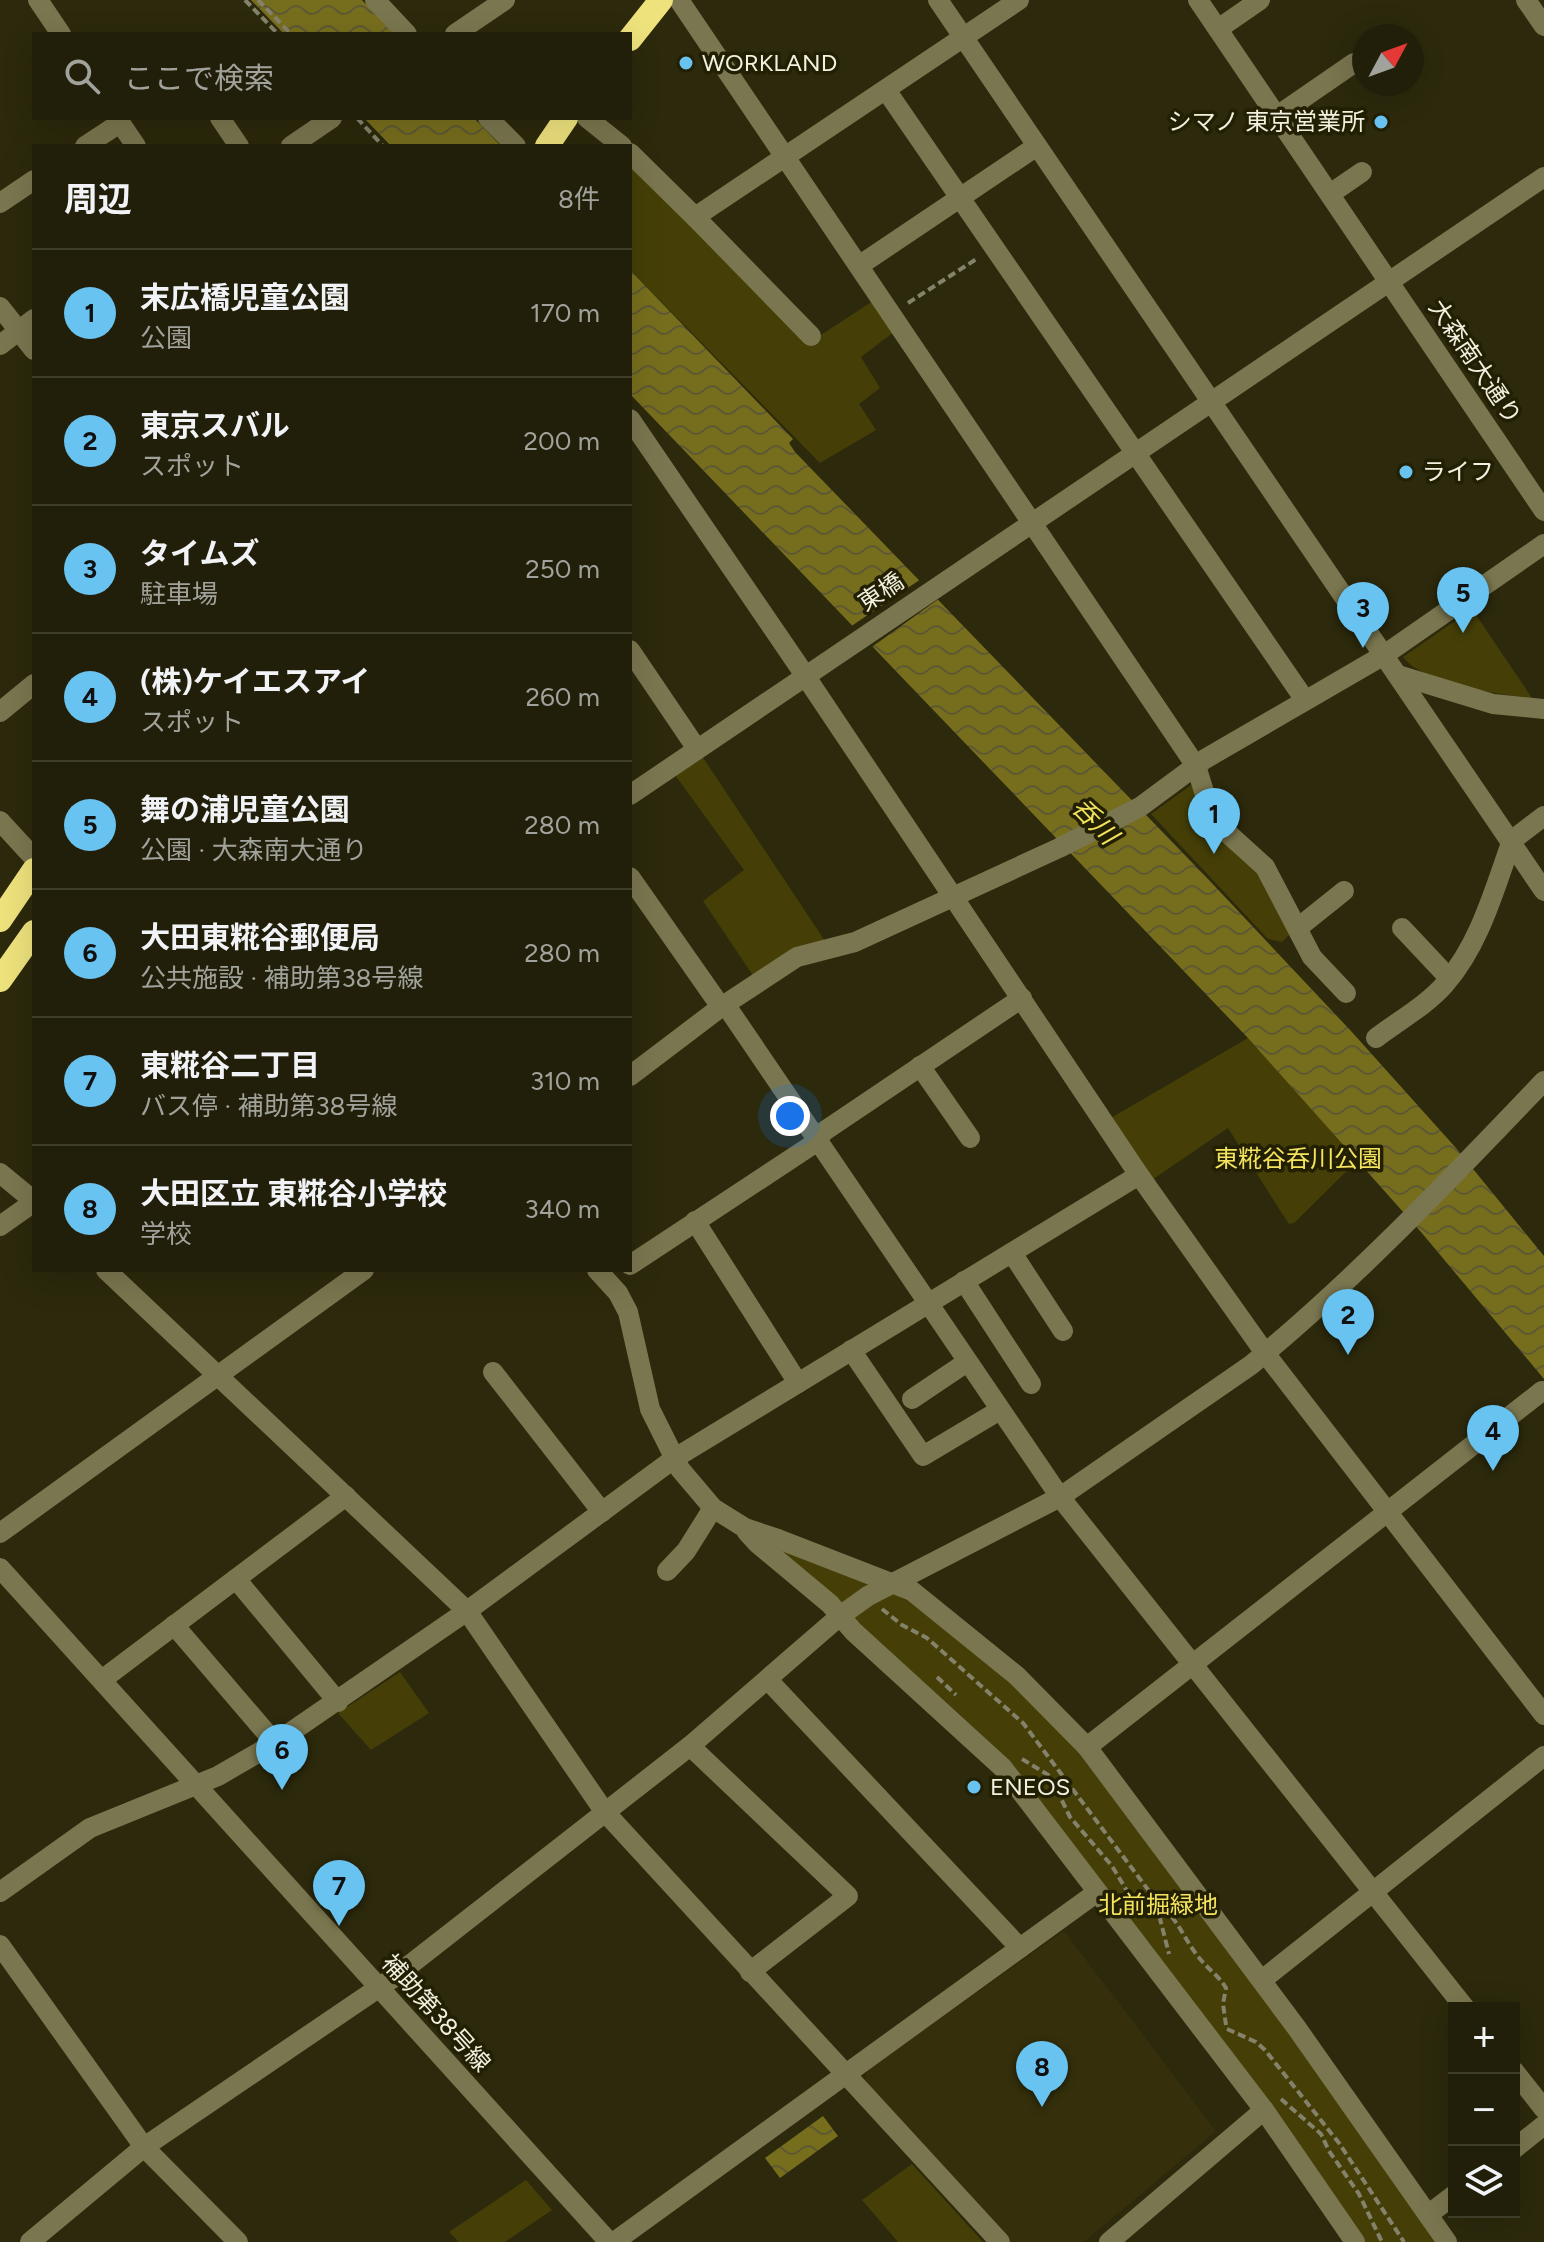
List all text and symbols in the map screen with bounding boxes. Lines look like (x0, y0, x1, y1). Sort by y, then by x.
north arrow (1352, 24, 1424, 96)
search box (32, 32, 632, 120)
place label: WORKLAND (702, 48, 837, 77)
icon: search (60, 54, 104, 98)
marker: WORKLAND (677, 54, 695, 72)
text: ここで検索 (124, 60, 274, 97)
place label: シマノ 東京営業所 (1168, 107, 1365, 136)
marker: シマノ 東京営業所 (1372, 113, 1390, 131)
text: 周辺 (64, 179, 132, 220)
text: 8件 (558, 183, 600, 215)
text: 末広橋児童公園 (140, 279, 350, 316)
street label: 大森南大通り (1423, 294, 1528, 430)
text: 1 (85, 297, 95, 329)
text: 170 m (530, 297, 600, 329)
text: 公園 (140, 322, 192, 354)
text: 東京スバル (140, 407, 290, 444)
text: 2 (82, 425, 98, 457)
text: 200 m (524, 425, 600, 457)
text: スポット (140, 450, 244, 482)
place label: ライフ (1422, 457, 1494, 486)
marker: ライフ (1397, 463, 1415, 481)
text: タイムズ (140, 535, 259, 572)
text: 3 (83, 553, 97, 585)
text: 250 m (525, 553, 600, 585)
street label: 東橋 (853, 566, 909, 617)
pin: 5 (1437, 567, 1489, 633)
text: 駐車場 (140, 578, 218, 610)
pin: 3 (1337, 582, 1389, 648)
text: (株)ケイエスアイ (140, 663, 371, 700)
text: 4 (82, 681, 98, 713)
text: 260 m (526, 681, 600, 713)
text: スポット (140, 706, 244, 738)
pin: 1 (1188, 788, 1240, 854)
text: 舞の浦児童公園 (140, 791, 350, 828)
water label: 呑川 (1065, 791, 1127, 853)
text: 5 (82, 809, 98, 841)
text: 280 m (524, 809, 600, 841)
text: 公園 · 大森南大通り (140, 834, 367, 866)
text: 大田東糀谷郵便局 (140, 919, 380, 956)
text: 6 (82, 937, 98, 969)
text: 280 m (524, 937, 600, 969)
text: 公共施設 · 補助第38号線 (140, 962, 424, 994)
text: 東糀谷二丁目 (140, 1047, 320, 1084)
text: 7 (83, 1065, 97, 1097)
text: 310 m (530, 1065, 600, 1097)
text: バス停 · 補助第38号線 (140, 1090, 398, 1122)
your location (770, 1096, 810, 1136)
park label: 東糀谷呑川公園 (1214, 1144, 1382, 1173)
text: 大田区立 東糀谷小学校 (140, 1175, 447, 1212)
text: 8 (82, 1193, 98, 1225)
text: 340 m (524, 1193, 600, 1225)
text: 学校 (140, 1218, 192, 1250)
pin: 2 (1322, 1289, 1374, 1355)
pin: 4 (1467, 1405, 1519, 1471)
pin: 6 (256, 1724, 308, 1790)
place label: ENEOS (990, 1772, 1070, 1801)
marker: ENEOS (965, 1778, 983, 1796)
pin: 7 (313, 1860, 365, 1926)
park label: 北前掘緑地 (1098, 1890, 1218, 1919)
street label: 補助第38号線 (376, 1948, 497, 2077)
map controls (1448, 2002, 1520, 2218)
button: + (1448, 2002, 1520, 2074)
pin: 8 (1016, 2041, 1068, 2107)
button: − (1448, 2074, 1520, 2146)
button: layers (1448, 2146, 1520, 2218)

